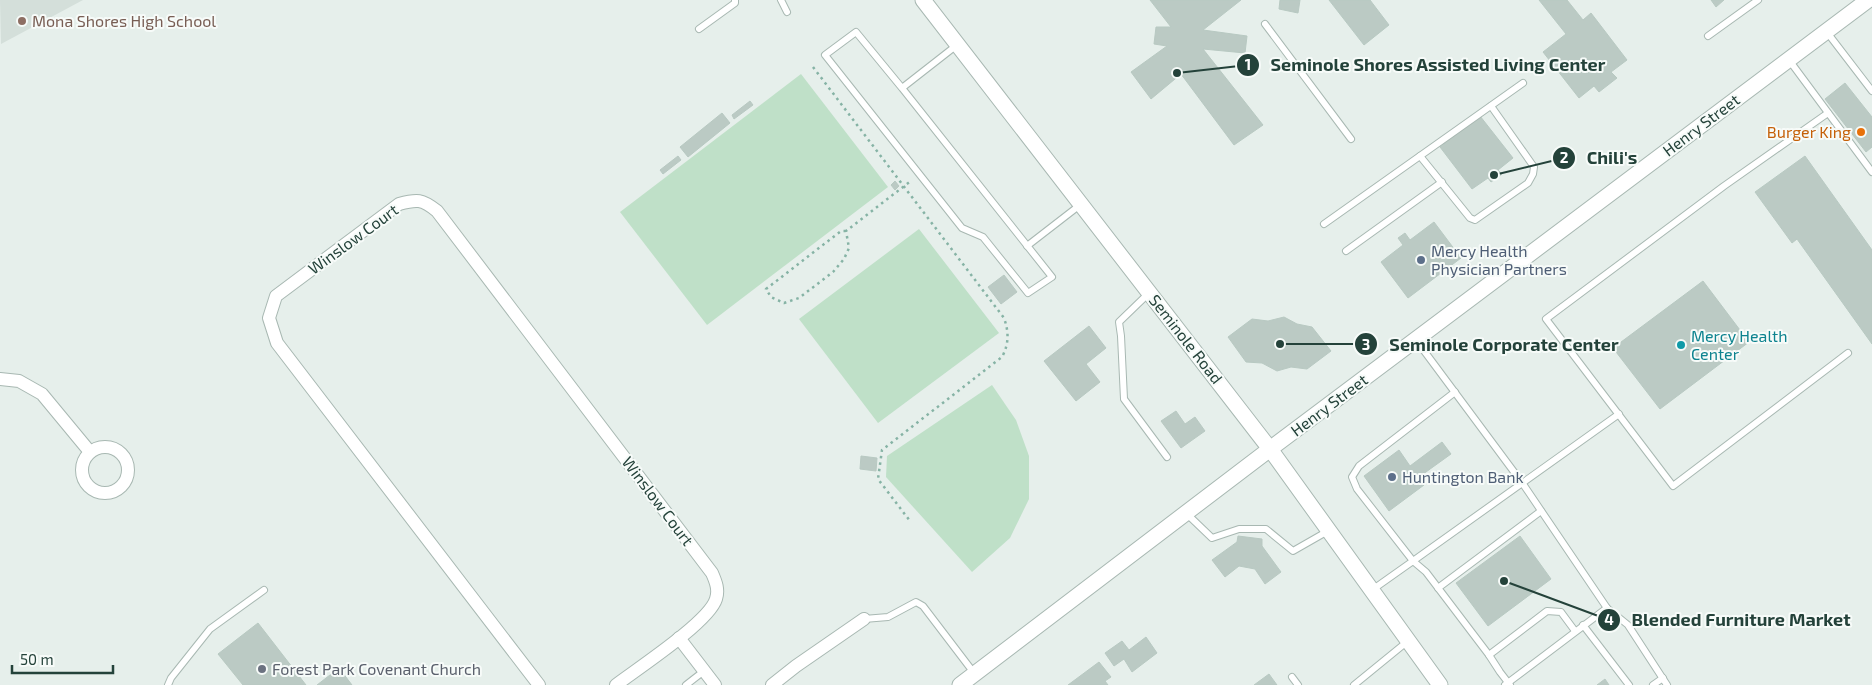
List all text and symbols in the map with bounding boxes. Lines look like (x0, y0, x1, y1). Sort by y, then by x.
place label: Mona Shores High School (32, 11, 216, 30)
marker: Mona Shores High School (16, 15, 28, 27)
callout: Seminole Shores Assisted Living Center (1235, 48, 1616, 81)
text: Seminole Shores Assisted Living Center (1271, 53, 1606, 75)
text: 1 (1245, 55, 1251, 73)
street label: Henry Street (1659, 90, 1743, 160)
place label: Burger King (1767, 122, 1851, 141)
marker: Burger King (1855, 126, 1867, 138)
callout: Chili's (1552, 141, 1647, 174)
text: Chili's (1587, 146, 1637, 168)
text: 2 (1560, 148, 1569, 166)
street label: Winslow Court (304, 200, 401, 278)
place label: Mercy Health Physician Partners (1431, 241, 1567, 278)
marker: Mercy Health Physician Partners (1415, 254, 1427, 266)
street label: Seminole Road (1146, 290, 1227, 387)
place label: Mercy Health Center (1691, 326, 1787, 363)
callout: Seminole Corporate Center (1354, 328, 1628, 361)
text: Seminole Corporate Center (1389, 333, 1619, 355)
text: 3 (1362, 335, 1370, 353)
marker: Mercy Health Center (1675, 339, 1687, 351)
street label: Henry Street (1287, 370, 1371, 440)
street label: Winslow Court (619, 452, 698, 549)
place label: Huntington Bank (1402, 467, 1524, 486)
marker: Huntington Bank (1386, 471, 1398, 483)
callout: Blended Furniture Market (1596, 603, 1860, 636)
text: Blended Furniture Market (1631, 608, 1851, 630)
text: 4 (1604, 610, 1614, 628)
scale bar (12, 642, 114, 674)
text: 50 m (20, 650, 54, 668)
place label: Forest Park Covenant Church (272, 659, 481, 678)
marker: Forest Park Covenant Church (256, 663, 268, 675)

